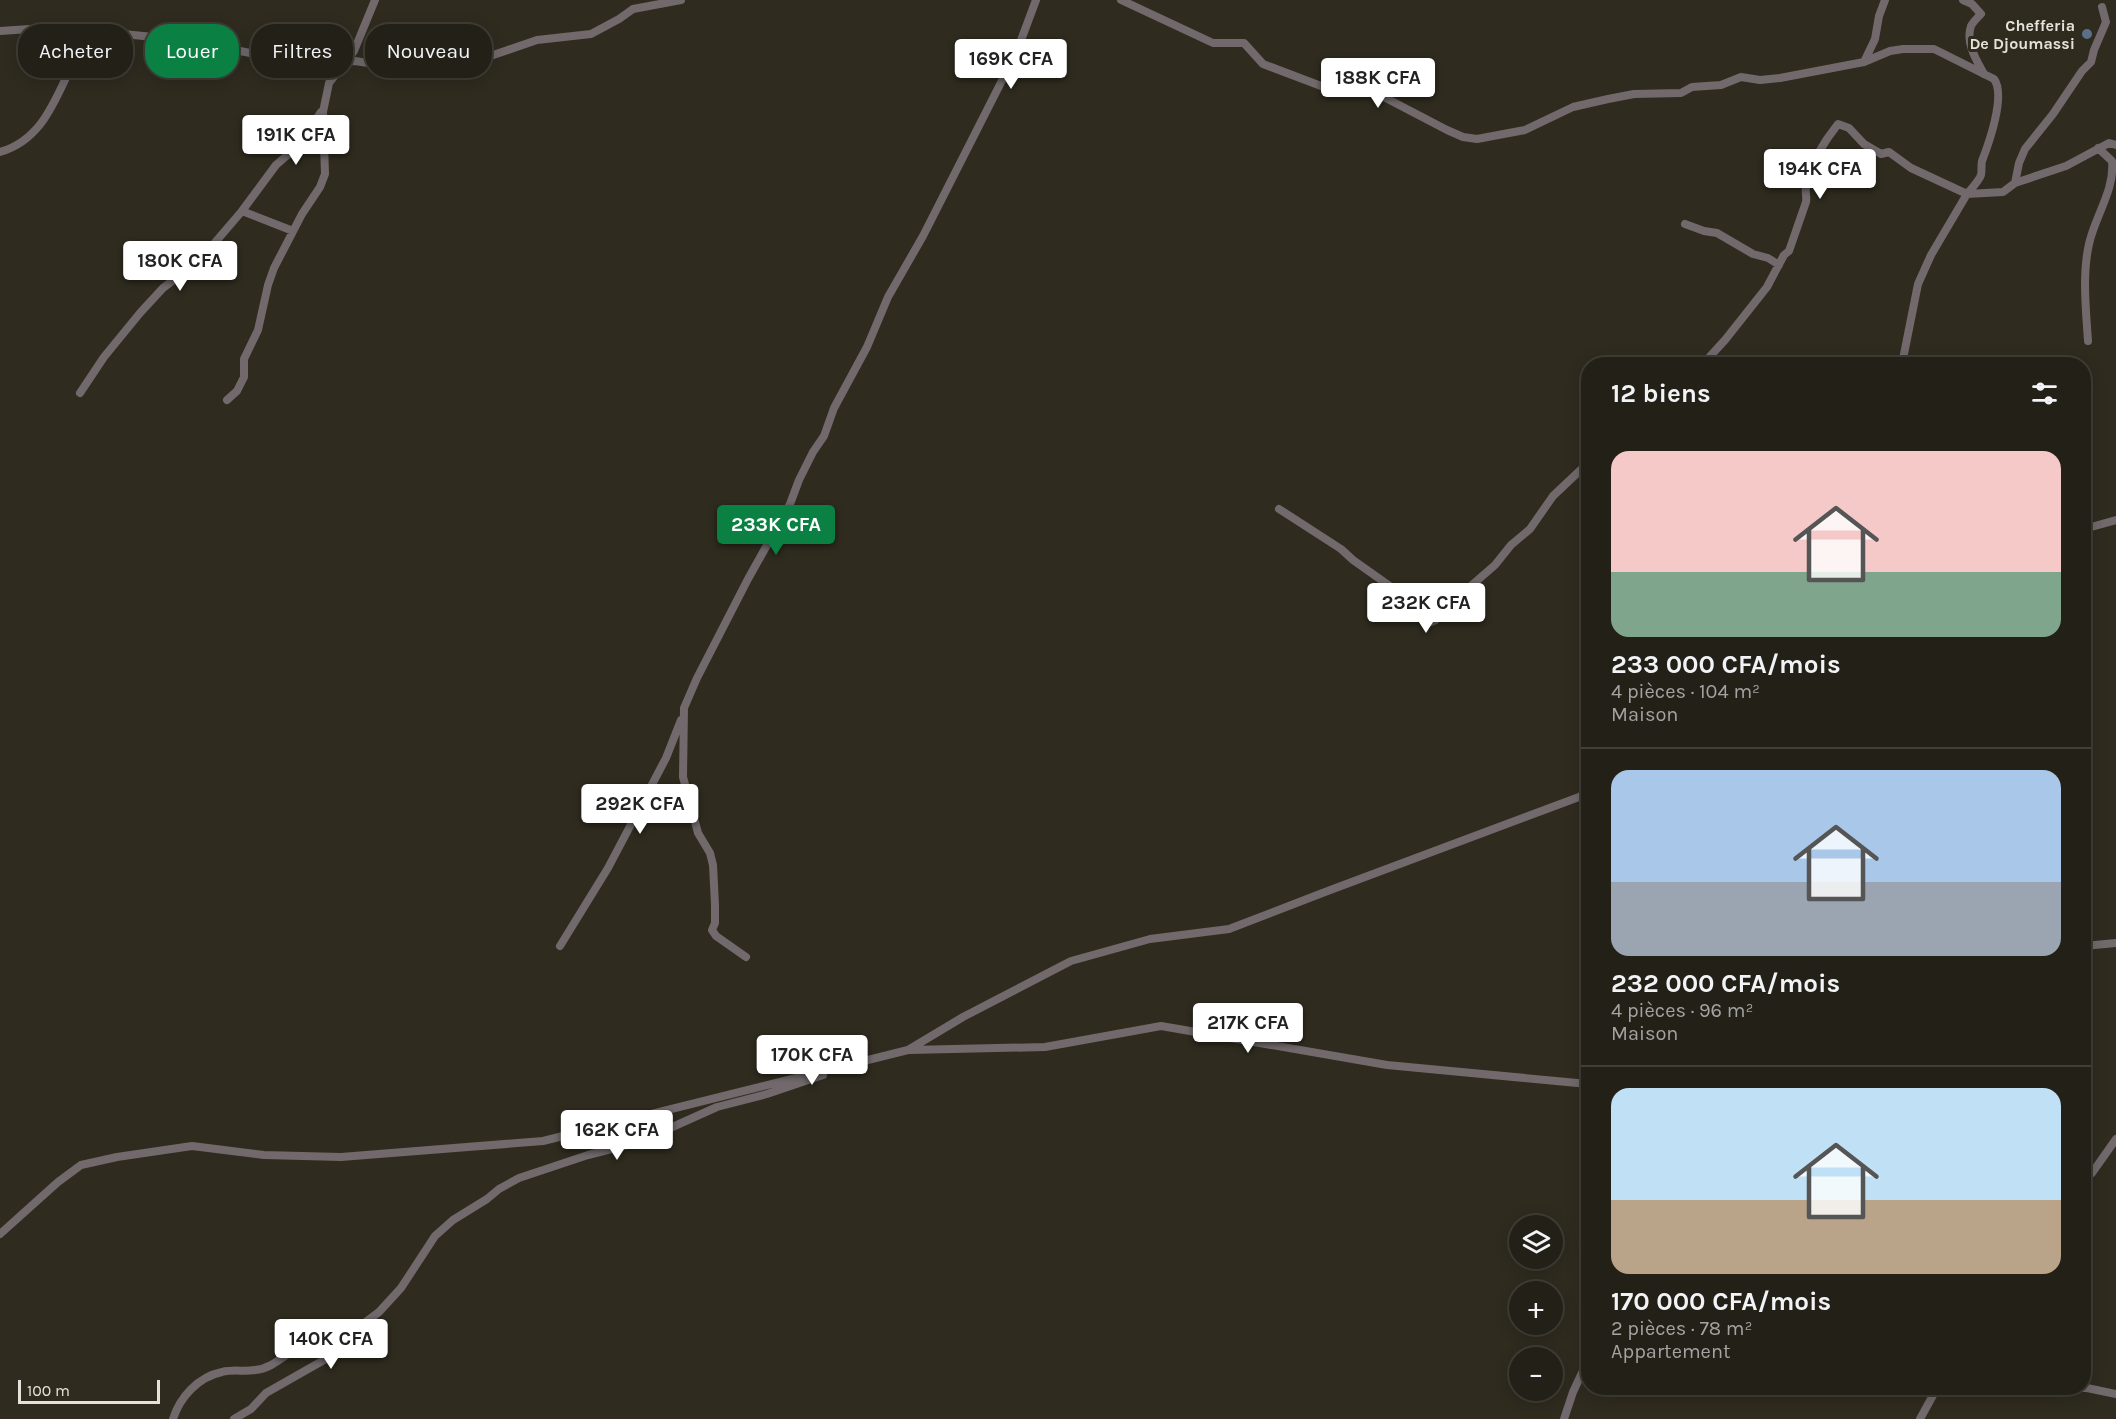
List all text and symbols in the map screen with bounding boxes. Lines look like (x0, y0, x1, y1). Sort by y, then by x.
place label: Chefferia De Djoumassi (1969, 16, 2075, 53)
chip: Acheter (18, 24, 133, 78)
chip: Louer (145, 24, 239, 78)
chip: Filtres (251, 24, 353, 78)
chip: Nouveau (365, 24, 492, 78)
marker: Chefferia De Djoumassi (2080, 27, 2094, 41)
pin: 169K CFA (949, 39, 1073, 90)
text: 169K CFA (969, 47, 1053, 70)
pin: 188K CFA (1316, 58, 1440, 109)
text: 188K CFA (1335, 66, 1421, 89)
pin: 191K CFA (234, 115, 358, 166)
text: 191K CFA (256, 123, 336, 146)
pin: 194K CFA (1758, 149, 1882, 200)
text: 194K CFA (1778, 157, 1862, 180)
pin: 180K CFA (118, 241, 242, 292)
text: 180K CFA (137, 249, 223, 272)
icon: filters (2028, 377, 2061, 410)
text: 12 biens (1611, 378, 1711, 409)
icon: home (1782, 490, 1890, 598)
pin: 233K CFA (714, 505, 838, 556)
text: 233K CFA (731, 513, 821, 536)
pin: 232K CFA (1364, 583, 1488, 634)
text: 232K CFA (1381, 591, 1471, 614)
text: 233 000 CFA/mois (1611, 649, 1841, 680)
text: 4 pièces · 104 m² (1611, 680, 1760, 703)
text: Maison (1611, 703, 1678, 726)
pin: 292K CFA (578, 784, 702, 835)
text: 292K CFA (595, 792, 685, 815)
icon: home (1782, 809, 1890, 917)
text: 232 000 CFA/mois (1611, 968, 1840, 999)
text: 4 pièces · 96 m² (1611, 999, 1754, 1022)
pin: 217K CFA (1186, 1003, 1310, 1054)
text: 217K CFA (1207, 1011, 1289, 1034)
text: Maison (1611, 1022, 1678, 1045)
pin: 170K CFA (750, 1035, 874, 1086)
text: 170K CFA (771, 1043, 853, 1066)
pin: 162K CFA (555, 1110, 679, 1161)
text: 162K CFA (575, 1118, 659, 1141)
icon: home (1782, 1127, 1890, 1235)
map controls (1509, 1215, 1563, 1401)
button: layers (1509, 1215, 1563, 1269)
button: + (1509, 1281, 1563, 1335)
text: 170 000 CFA/mois (1611, 1286, 1831, 1317)
text: 2 pièces · 78 m² (1611, 1317, 1753, 1340)
pin: 140K CFA (269, 1319, 393, 1370)
text: 140K CFA (289, 1327, 373, 1350)
text: Appartement (1611, 1340, 1730, 1363)
button: − (1509, 1347, 1563, 1401)
scale bar (18, 1377, 160, 1404)
text: 100 m (27, 1381, 70, 1400)

